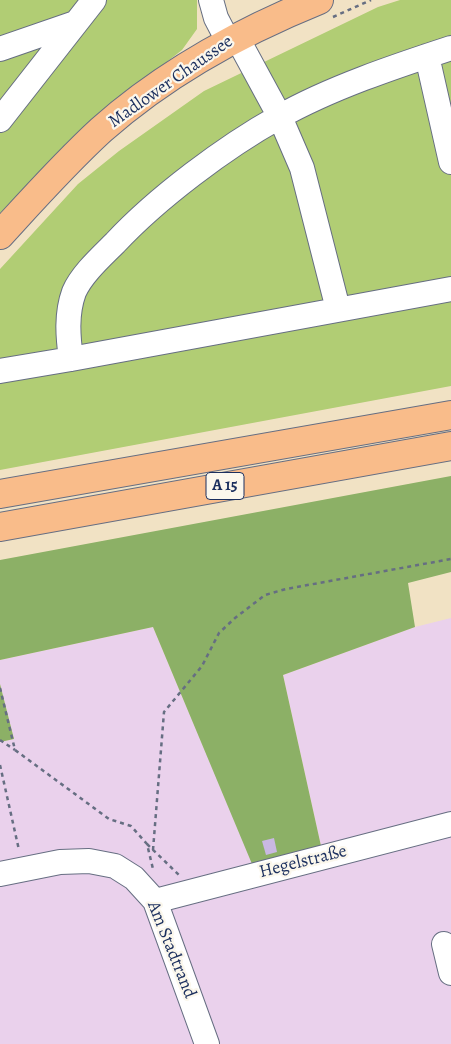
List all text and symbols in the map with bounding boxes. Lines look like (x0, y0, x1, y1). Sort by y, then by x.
street label: Madlower Chaussee (105, 31, 237, 133)
road number: A 15 (206, 472, 244, 500)
street label: Hegelstraße (257, 841, 349, 883)
street label: Am Stadtrand (142, 898, 200, 1002)

